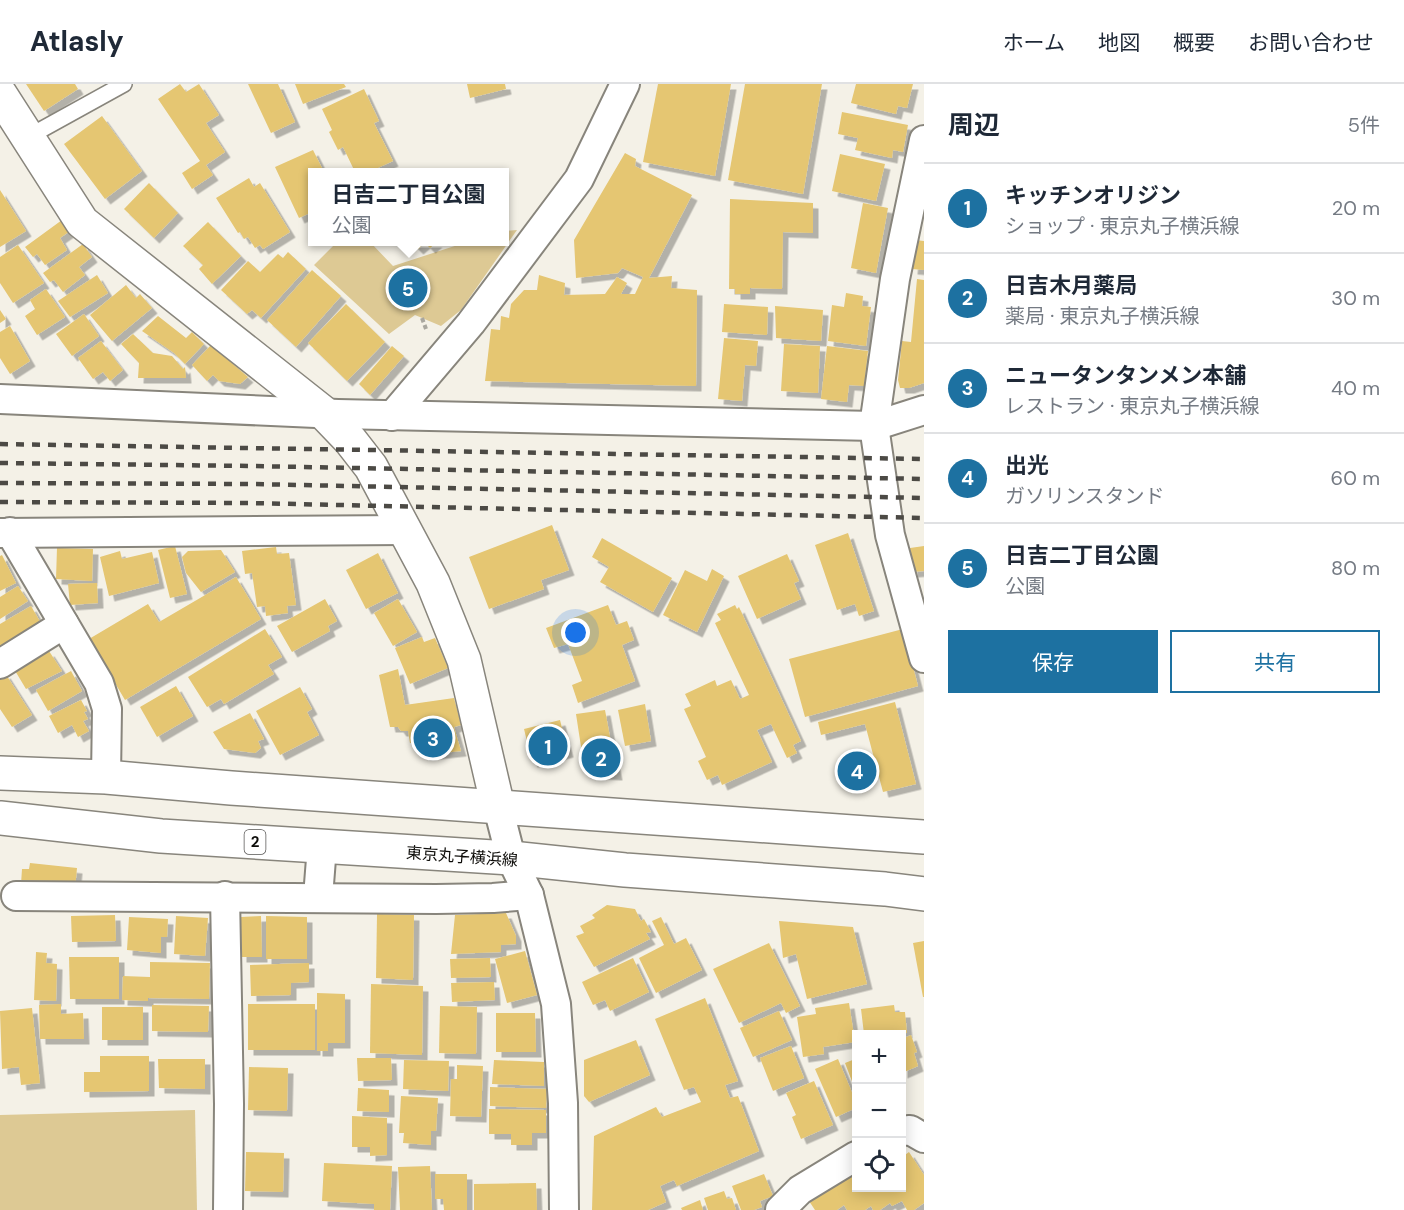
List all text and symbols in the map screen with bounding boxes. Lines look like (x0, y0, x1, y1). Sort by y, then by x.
text: Atlasly (30, 23, 124, 60)
text: ホーム (1003, 29, 1065, 57)
text: 地図 (1098, 29, 1140, 57)
text: 概要 (1173, 29, 1215, 57)
text: お問い合わせ (1248, 29, 1374, 57)
text: 周辺 (948, 108, 1000, 142)
text: 5件 (1348, 112, 1380, 138)
popup (308, 168, 509, 246)
text: 日吉二丁目公園 (331, 180, 486, 209)
text: キッチンオリジン (1005, 181, 1181, 210)
text: 1 (964, 195, 971, 221)
text: 20 m (1332, 195, 1380, 221)
text: 公園 (331, 212, 371, 238)
text: ショップ · 東京丸子横浜線 (1005, 213, 1240, 239)
pin: 5 (388, 266, 428, 310)
text: 日吉木月薬局 (1005, 271, 1137, 300)
text: 2 (962, 285, 973, 311)
text: 30 m (1331, 285, 1380, 311)
text: 薬局 · 東京丸子横浜線 (1005, 303, 1200, 329)
text: ニュータンタンメン本舗 (1005, 361, 1246, 390)
text: 3 (961, 375, 974, 401)
text: 40 m (1331, 375, 1380, 401)
text: レストラン · 東京丸子横浜線 (1005, 393, 1260, 419)
text: 出光 (1005, 451, 1049, 480)
text: 4 (961, 465, 974, 491)
text: 60 m (1331, 465, 1380, 491)
text: ガソリンスタンド (1005, 483, 1165, 509)
text: 日吉二丁目公園 (1005, 541, 1159, 570)
text: 5 (961, 555, 974, 581)
text: 80 m (1331, 555, 1380, 581)
text: 公園 (1005, 573, 1045, 599)
your location (561, 618, 590, 647)
button: 保存 (948, 630, 1158, 693)
button: 共有 (1170, 630, 1380, 693)
pin: 3 (414, 716, 452, 760)
pin: 1 (528, 724, 568, 768)
pin: 2 (582, 736, 620, 780)
pin: 4 (838, 748, 876, 794)
road number: 2 (244, 830, 266, 854)
street label: 東京丸子横浜線 (405, 842, 519, 871)
map controls (852, 1030, 906, 1192)
button: + (852, 1030, 906, 1084)
button: − (852, 1084, 906, 1138)
button: locate (852, 1138, 906, 1192)

